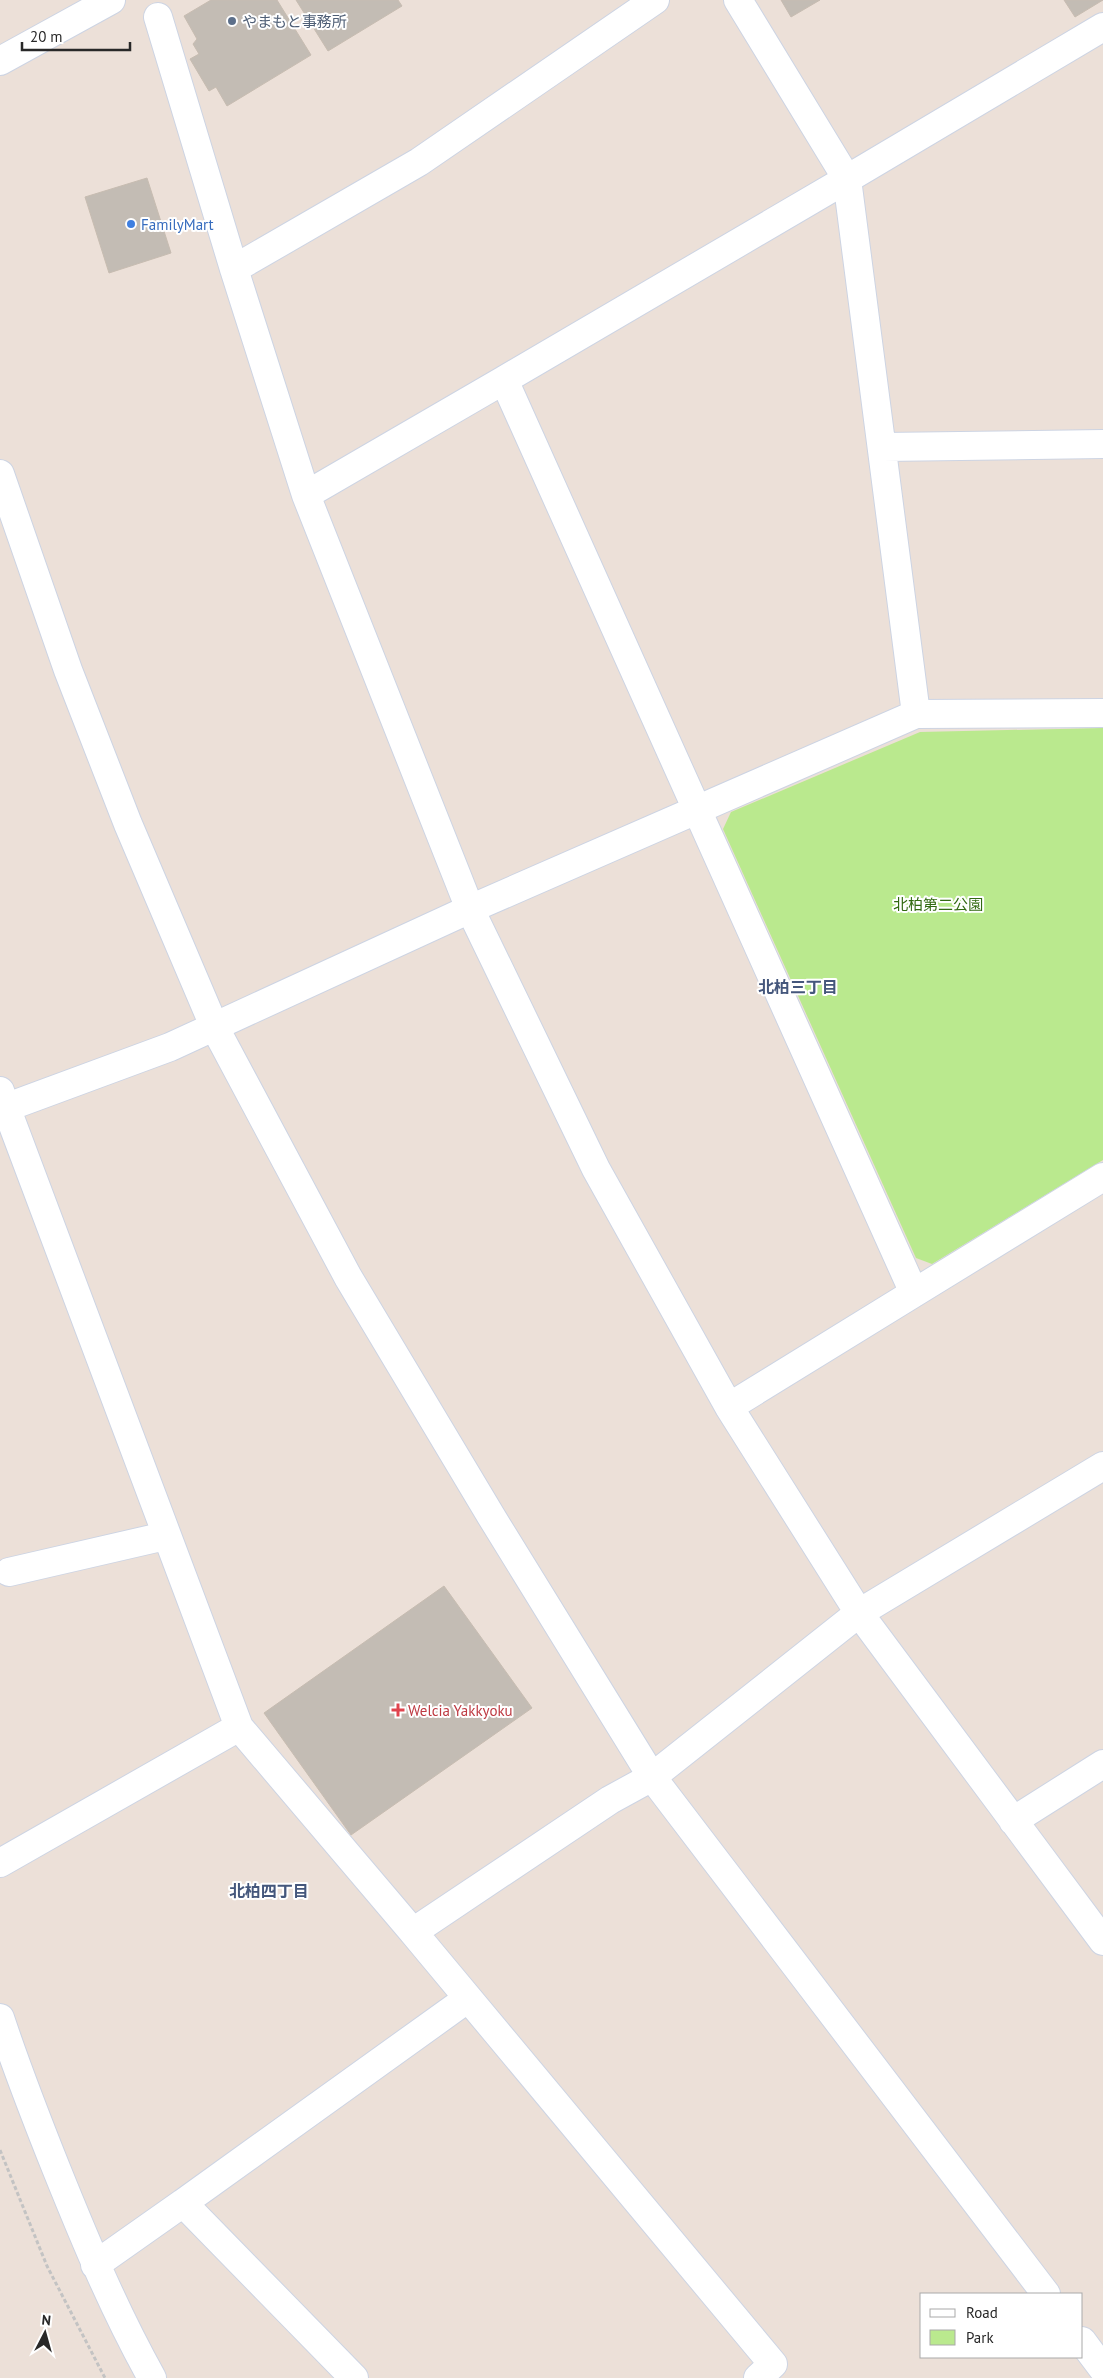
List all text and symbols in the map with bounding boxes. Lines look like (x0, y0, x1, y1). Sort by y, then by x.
place label: やまもと事務所 (242, 12, 347, 31)
marker: やまもと事務所 (226, 15, 238, 27)
scale bar (22, 20, 130, 52)
text: 20 m (30, 27, 63, 46)
place label: FamilyMart (141, 215, 214, 234)
marker: FamilyMart (125, 218, 137, 230)
park label: 北柏第二公園 (893, 895, 983, 914)
district label: 北柏三丁目 (758, 977, 838, 997)
place label: Welcia Yakkyoku (408, 1701, 513, 1720)
marker: Welcia Yakkyoku (392, 1704, 404, 1716)
district label: 北柏四丁目 (229, 1881, 309, 1901)
legend (920, 2293, 1083, 2358)
text: Road (966, 2303, 998, 2322)
north arrow (20, 2308, 70, 2358)
text: N (41, 2311, 52, 2330)
text: Park (966, 2328, 994, 2347)

